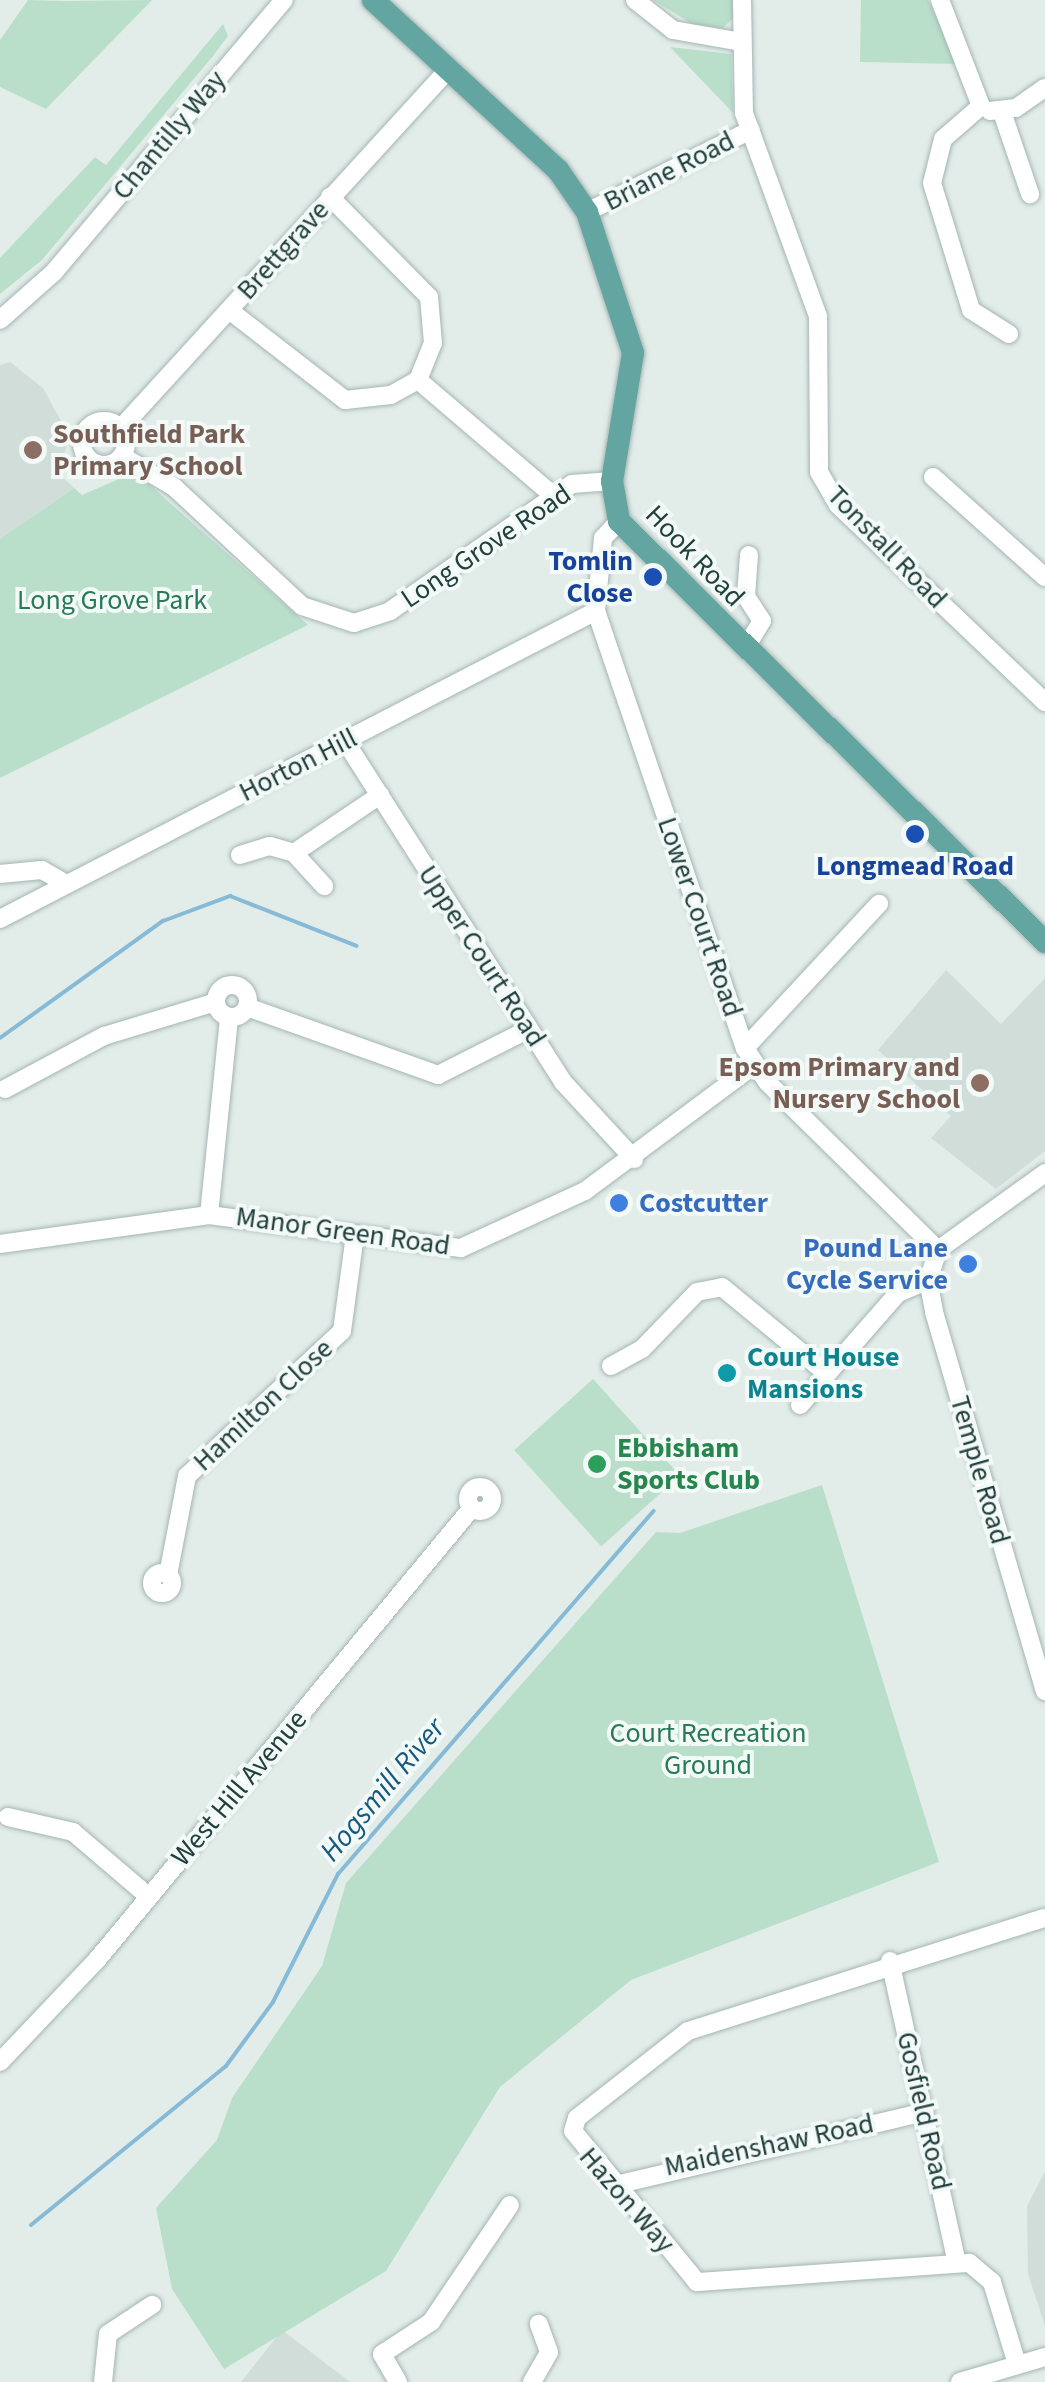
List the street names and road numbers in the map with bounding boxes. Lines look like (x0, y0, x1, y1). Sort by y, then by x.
street label: Chantilly Way (105, 63, 233, 207)
street label: Briane Road (598, 124, 740, 218)
street label: Brettgrave (230, 194, 336, 306)
street label: Long Grove Road (395, 477, 577, 615)
street label: Tonstall Road (820, 479, 954, 615)
street label: Hook Road (638, 498, 752, 614)
street label: Horton Hill (233, 721, 363, 809)
street label: Lower Court Road (650, 813, 750, 1021)
street label: Upper Court Road (411, 859, 553, 1053)
street label: Manor Green Road (234, 1199, 452, 1263)
street label: Hamilton Close (186, 1332, 340, 1478)
street label: Temple Road (943, 1392, 1017, 1548)
street label: West Hill Avenue (164, 1703, 314, 1873)
street label: Gosfield Road (889, 2029, 959, 2193)
street label: Maidenshaw Road (661, 2106, 877, 2184)
street label: Hazon Way (572, 2140, 682, 2260)

